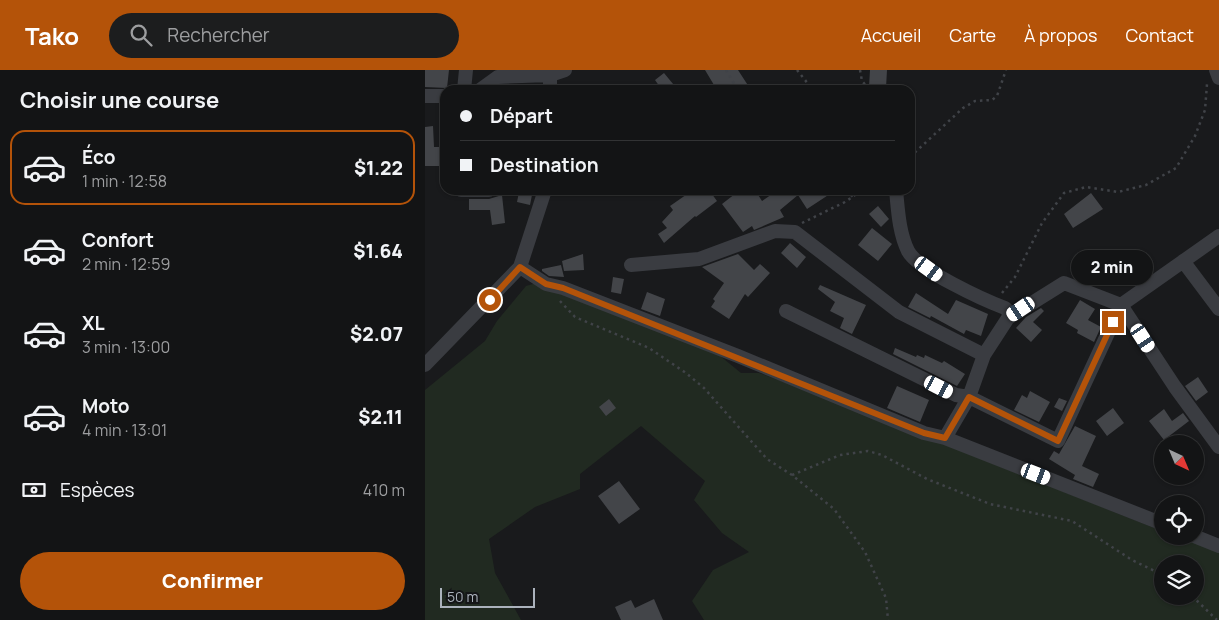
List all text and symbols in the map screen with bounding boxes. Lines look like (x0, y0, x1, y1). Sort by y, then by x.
search box (109, 13, 459, 58)
text: Tako (25, 19, 79, 52)
icon: search (127, 21, 155, 49)
text: Rechercher (167, 22, 270, 48)
text: Accueil (861, 23, 921, 47)
text: Carte (949, 23, 996, 47)
text: À propos (1024, 23, 1097, 47)
text: Contact (1125, 23, 1194, 47)
text: Choisir une course (20, 85, 219, 115)
text: Départ (490, 103, 553, 129)
text: Éco (82, 144, 116, 170)
icon: car (22, 145, 67, 190)
text: Destination (490, 152, 599, 178)
text: $1.22 (354, 155, 403, 181)
text: 1 min · 12:58 (82, 170, 167, 192)
text: Confort (82, 227, 154, 253)
icon: car (22, 228, 67, 273)
text: $1.64 (353, 238, 403, 264)
callout: 2 min (1072, 250, 1154, 284)
text: 2 min · 12:59 (82, 253, 170, 275)
car (912, 254, 945, 284)
text: 2 min (1091, 256, 1133, 278)
route start (479, 289, 501, 311)
car (1004, 294, 1037, 324)
text: XL (82, 310, 105, 336)
icon: car (22, 311, 67, 356)
route end (1102, 311, 1124, 333)
text: $2.07 (350, 321, 403, 347)
car (1128, 321, 1157, 355)
text: 3 min · 13:00 (82, 336, 170, 358)
car (922, 374, 955, 400)
text: Moto (82, 393, 129, 419)
icon: car (22, 394, 67, 439)
text: $2.11 (358, 404, 403, 430)
text: 4 min · 13:01 (82, 419, 167, 441)
north arrow (1154, 435, 1204, 485)
map controls (1154, 435, 1204, 605)
car (1019, 462, 1052, 486)
icon: cash (20, 476, 48, 504)
text: Espèces (60, 477, 134, 503)
text: 410 m (363, 479, 405, 501)
button: locate (1154, 495, 1204, 545)
button: Confirmer (20, 552, 405, 610)
button: layers (1154, 555, 1204, 605)
scale bar (440, 585, 535, 608)
text: 50 m (447, 587, 478, 606)

